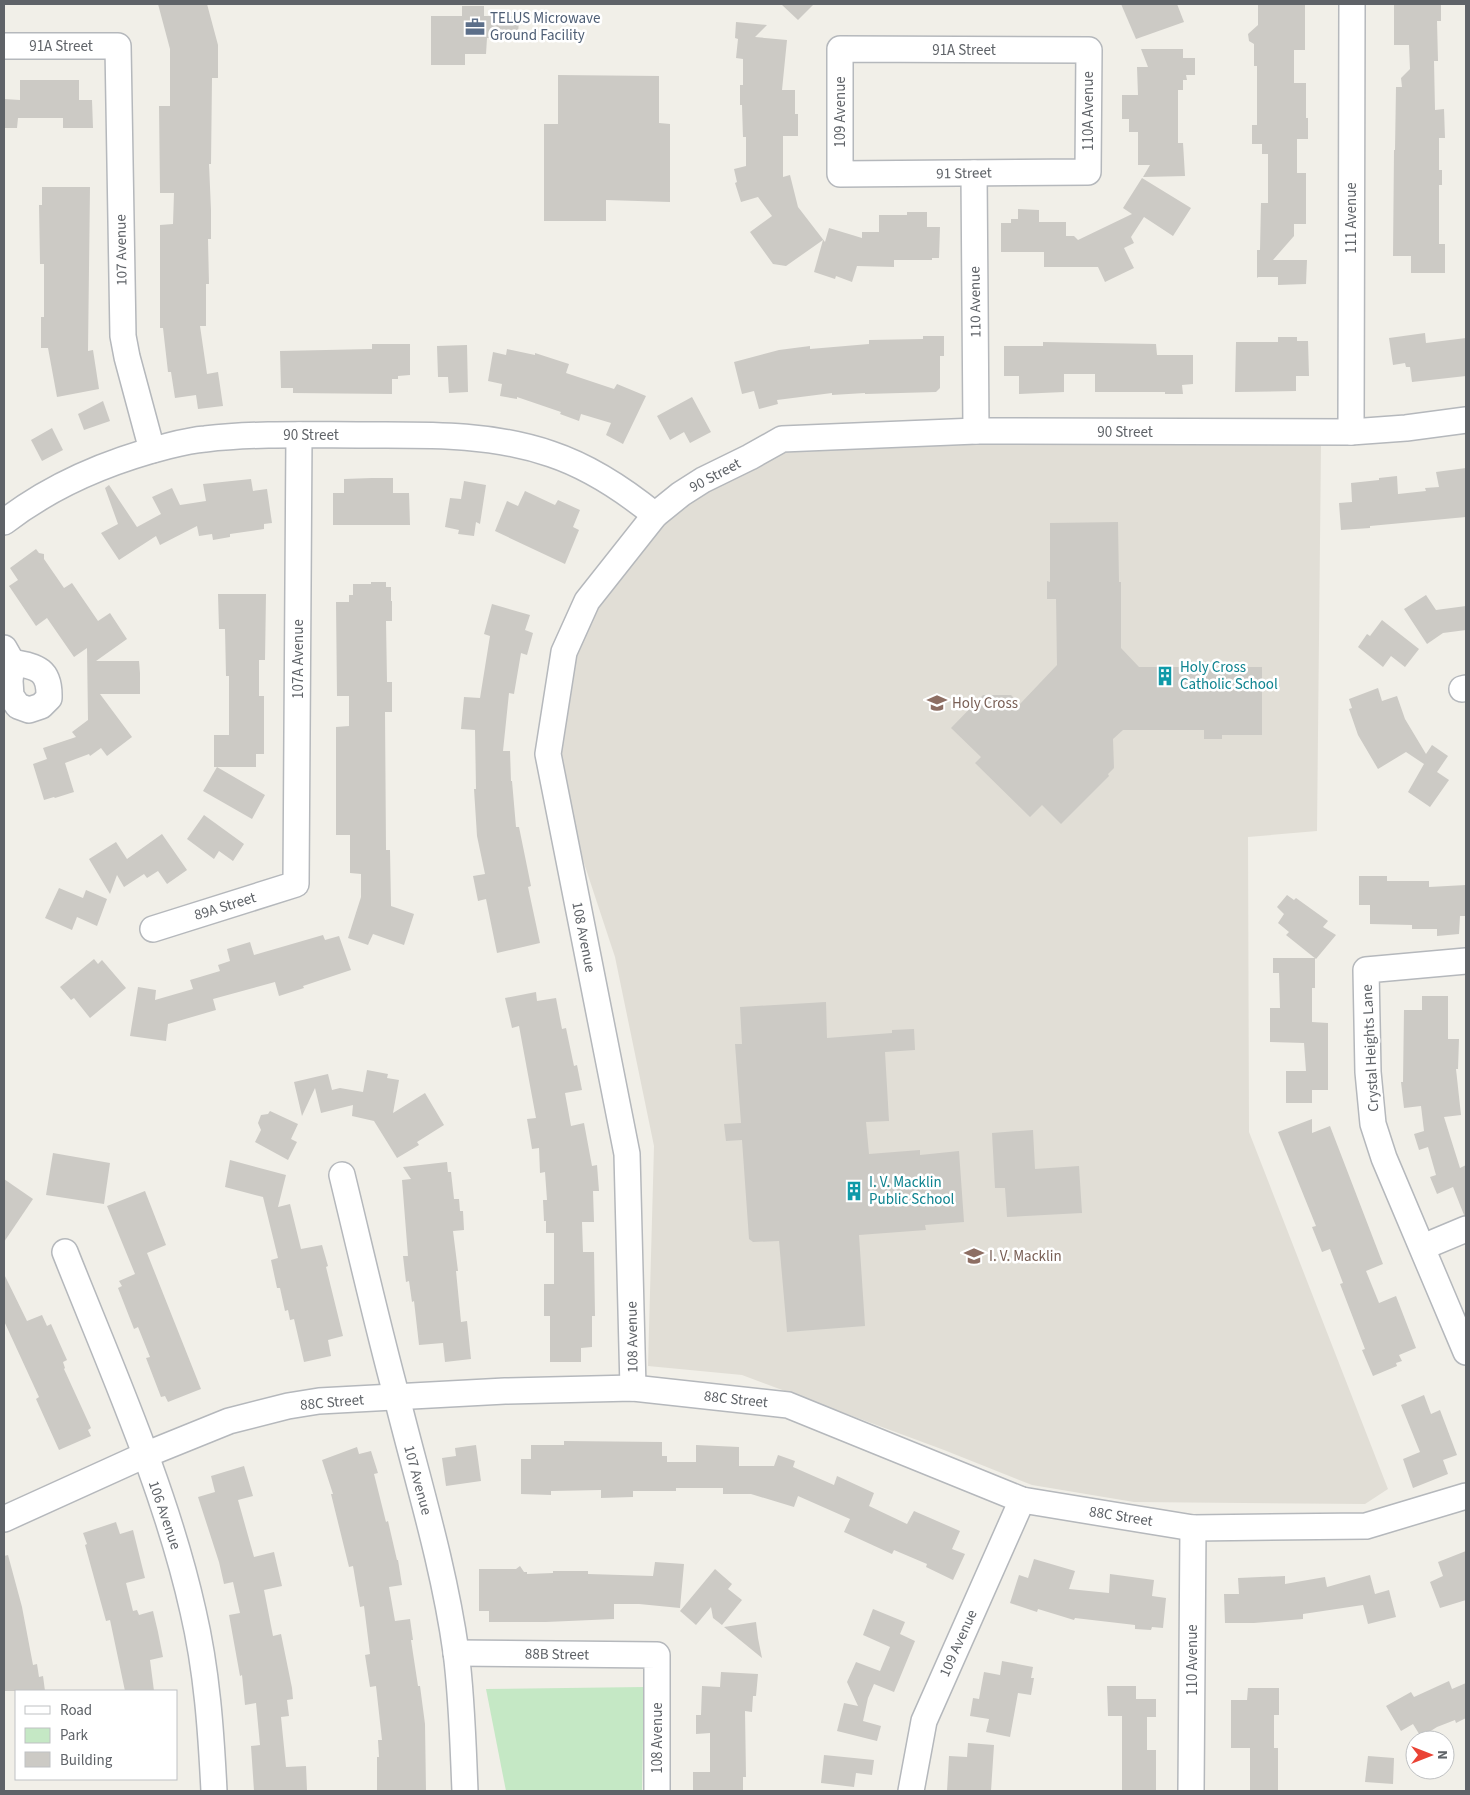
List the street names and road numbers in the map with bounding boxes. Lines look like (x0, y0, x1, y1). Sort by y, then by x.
street label: 91A Street (29, 36, 93, 57)
street label: 91A Street (932, 40, 996, 61)
street label: 110A Avenue (1078, 71, 1099, 151)
street label: 109 Avenue (830, 76, 851, 148)
street label: 91 Street (936, 163, 992, 184)
street label: 111 Avenue (1341, 182, 1362, 254)
street label: 107 Avenue (110, 214, 133, 286)
street label: 110 Avenue (964, 266, 987, 338)
street label: 90 Street (1097, 422, 1153, 443)
street label: 90 Street (283, 425, 339, 446)
street label: 90 Street (686, 453, 745, 498)
street label: 107A Avenue (288, 619, 309, 699)
street label: 89A Street (192, 887, 259, 926)
street label: 108 Avenue (566, 900, 601, 974)
street label: Crystal Heights Lane (1357, 984, 1384, 1112)
street label: 108 Avenue (621, 1301, 644, 1373)
street label: 88C Street (703, 1386, 769, 1413)
street label: 88C Street (299, 1389, 365, 1416)
street label: 107 Avenue (398, 1443, 437, 1517)
street label: 106 Avenue (143, 1478, 186, 1552)
street label: 88C Street (1088, 1501, 1154, 1532)
street label: 109 Avenue (934, 1606, 983, 1680)
street label: 110 Avenue (1182, 1624, 1203, 1696)
street label: 88B Street (525, 1643, 589, 1666)
street label: 108 Avenue (647, 1702, 668, 1774)

